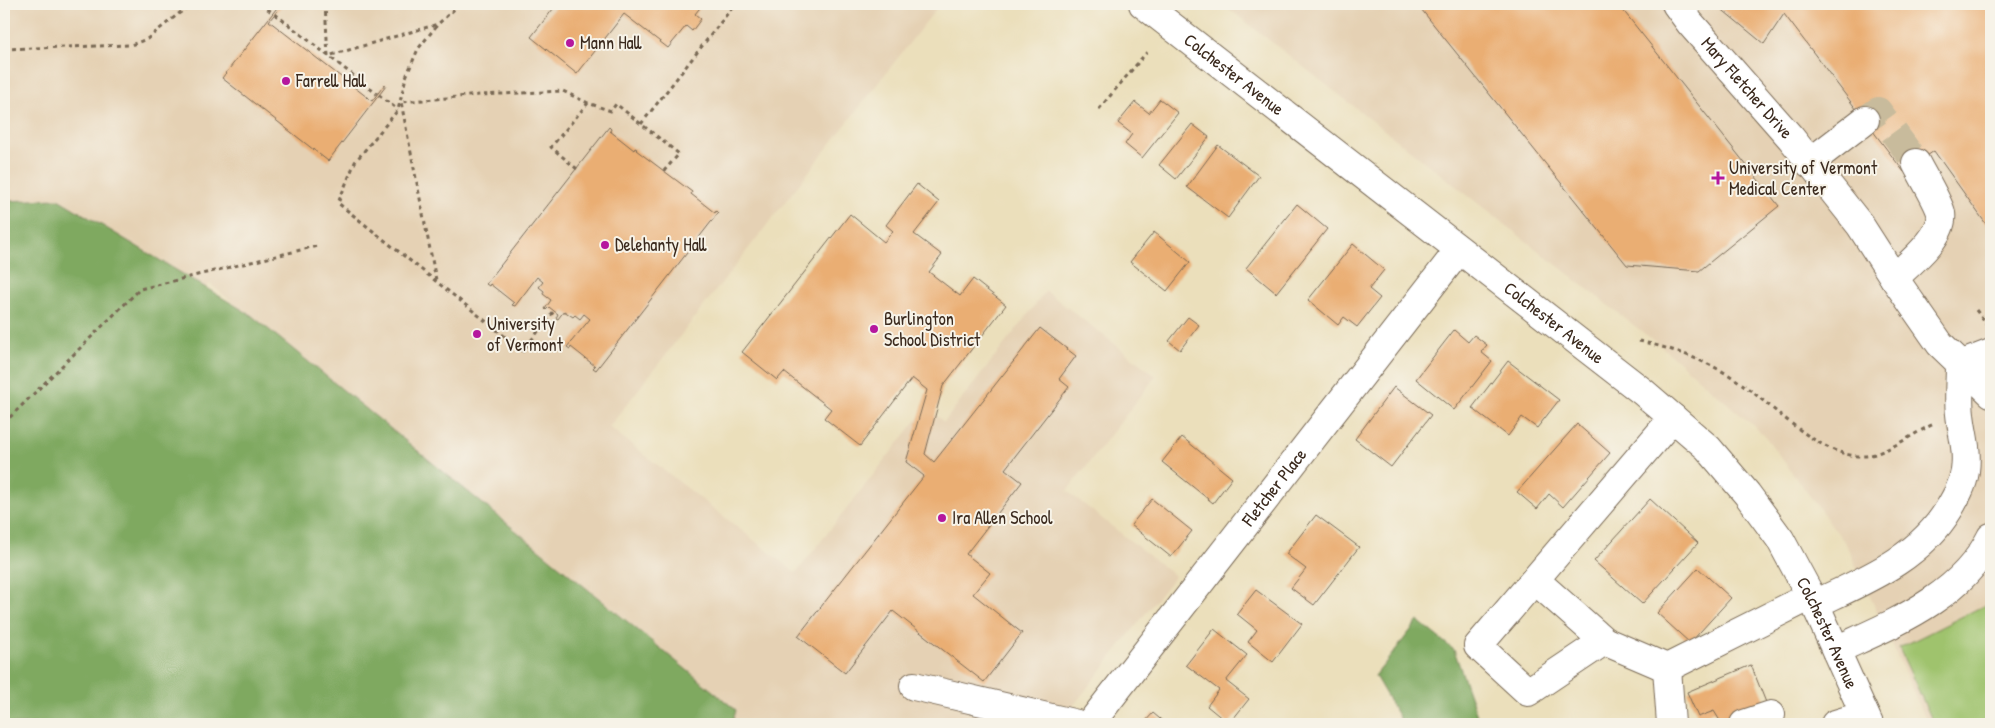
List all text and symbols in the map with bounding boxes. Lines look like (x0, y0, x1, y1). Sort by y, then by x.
street label: Colchester Avenue (1179, 27, 1290, 121)
place label: Mann Hall (580, 30, 642, 55)
street label: Mary Fletcher Drive (1696, 31, 1799, 144)
marker: Mann Hall (564, 37, 576, 49)
place label: Farrell Hall (295, 68, 366, 93)
marker: Farrell Hall (280, 75, 292, 87)
place label: University of Vermont Medical Center (1729, 155, 1878, 201)
marker: University of Vermont Medical Center (1711, 171, 1725, 185)
place label: Delehanty Hall (615, 232, 707, 257)
marker: Delehanty Hall (599, 239, 611, 251)
street label: Colchester Avenue (1499, 276, 1609, 369)
place label: Burlington School District (884, 306, 981, 352)
place label: University of Vermont (487, 311, 564, 357)
marker: Burlington School District (868, 323, 880, 335)
marker: University of Vermont (471, 328, 483, 340)
street label: Fletcher Place (1235, 443, 1312, 532)
place label: Ira Allen School (952, 505, 1053, 530)
marker: Ira Allen School (936, 512, 948, 524)
street label: Colchester Avenue (1791, 572, 1865, 693)

